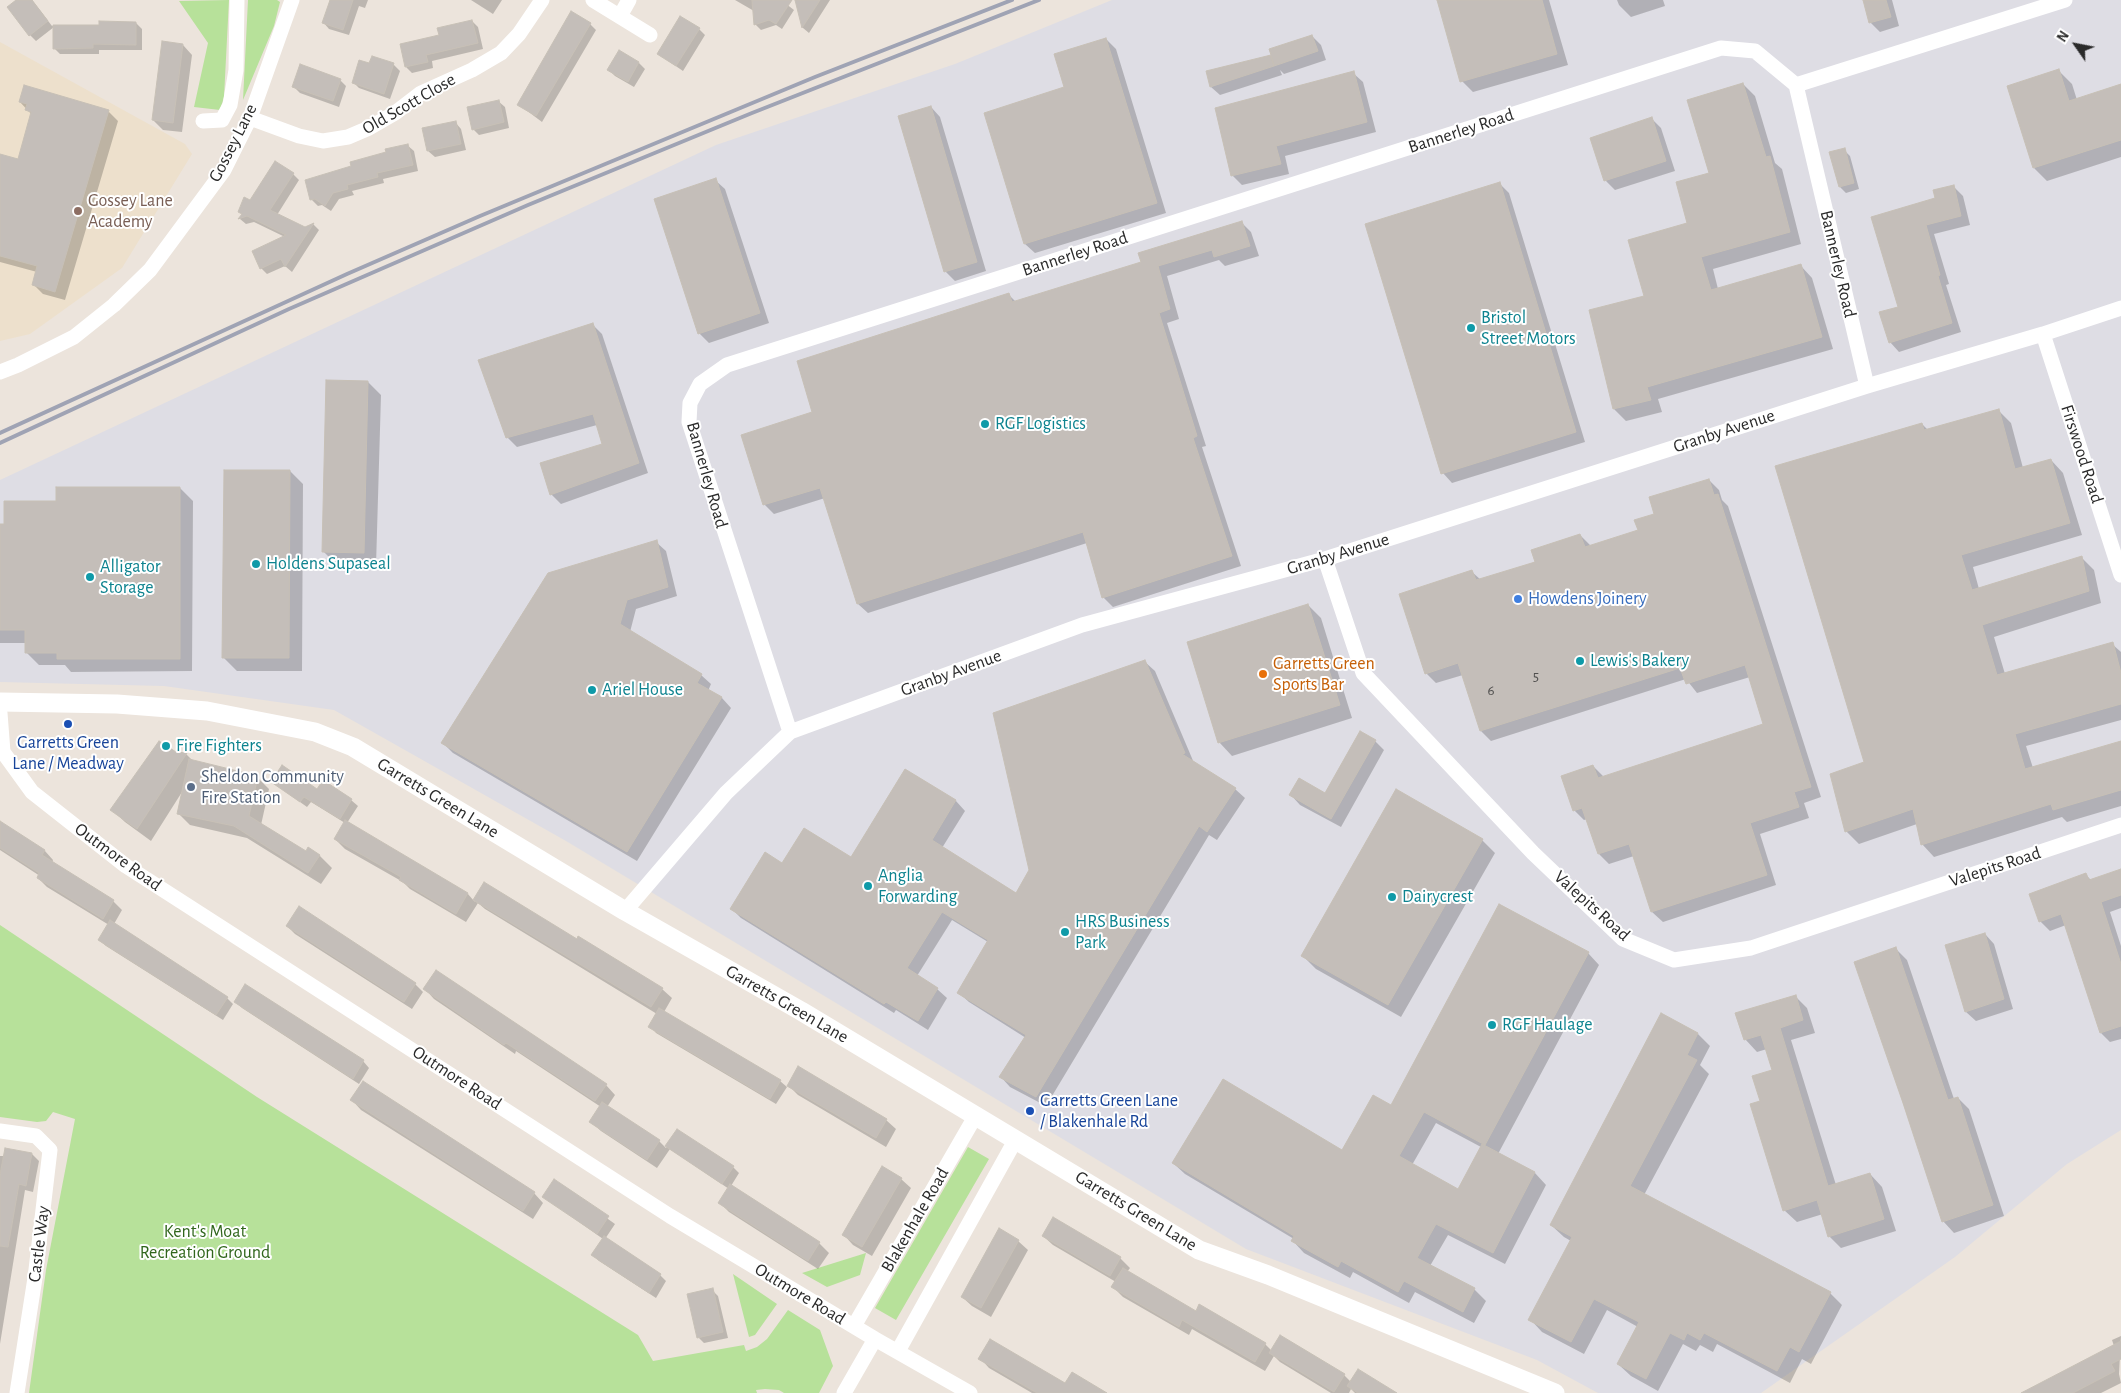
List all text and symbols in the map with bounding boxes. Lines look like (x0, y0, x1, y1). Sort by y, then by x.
north arrow (2051, 20, 2101, 70)
text: N (2055, 29, 2072, 45)
street label: Old Scott Close (359, 69, 459, 139)
street label: Gossey Lane (204, 100, 262, 186)
street label: Bannerley Road (1406, 104, 1516, 158)
place label: Gossey Lane Academy (88, 190, 173, 232)
marker: Gossey Lane Academy (72, 205, 84, 217)
street label: Bannerley Road (1815, 208, 1861, 320)
street label: Bannerley Road (1020, 227, 1130, 281)
place label: Bristol Street Motors (1481, 307, 1576, 350)
marker: Bristol Street Motors (1465, 322, 1477, 334)
street label: Firswood Road (2056, 402, 2108, 506)
street label: Granby Avenue (1670, 404, 1778, 458)
place label: RGF Logistics (995, 413, 1086, 435)
marker: RGF Logistics (979, 418, 991, 430)
street label: Bannerley Road (682, 419, 732, 531)
street label: Granby Avenue (1284, 528, 1392, 580)
place label: Holdens Supaseal (266, 553, 391, 575)
place label: Alligator Storage (100, 556, 160, 598)
marker: Holdens Supaseal (250, 558, 262, 570)
marker: Alligator Storage (84, 571, 96, 583)
place label: Howdens Joinery (1528, 588, 1647, 610)
marker: Howdens Joinery (1512, 593, 1524, 605)
street label: Granby Avenue (898, 645, 1004, 701)
place label: Lewis's Bakery (1590, 650, 1689, 672)
place label: Garretts Green Sports Bar (1273, 653, 1375, 696)
marker: Lewis's Bakery (1574, 655, 1586, 667)
house number: 5 (1533, 667, 1539, 685)
marker: Garretts Green Sports Bar (1257, 668, 1269, 680)
place label: Ariel House (602, 679, 683, 701)
house number: 6 (1487, 681, 1495, 699)
marker: Ariel House (586, 684, 598, 696)
marker: Garretts Green Lane / Meadway (62, 718, 74, 730)
place label: Garretts Green Lane / Meadway (12, 732, 124, 774)
place label: Fire Fighters (176, 735, 262, 757)
marker: Fire Fighters (160, 740, 172, 752)
street label: Garretts Green Lane (373, 753, 503, 843)
place label: Sheldon Community Fire Station (201, 766, 344, 809)
marker: Sheldon Community Fire Station (185, 781, 197, 793)
street label: Outmore Road (70, 818, 166, 896)
street label: Valepits Road (1947, 842, 2043, 892)
place label: Anglia Forwarding (878, 865, 957, 908)
street label: Valepits Road (1549, 866, 1635, 946)
marker: Anglia Forwarding (862, 880, 874, 892)
place label: Dairycrest (1402, 886, 1473, 908)
marker: Dairycrest (1386, 891, 1398, 903)
place label: HRS Business Park (1075, 911, 1170, 954)
marker: HRS Business Park (1059, 926, 1071, 938)
street label: Garretts Green Lane (722, 960, 852, 1048)
place label: RGF Haulage (1502, 1014, 1593, 1036)
marker: RGF Haulage (1486, 1019, 1498, 1031)
street label: Outmore Road (408, 1041, 506, 1115)
place label: Garretts Green Lane / Blakenhale Rd (1040, 1090, 1178, 1132)
marker: Garretts Green Lane / Blakenhale Rd (1024, 1105, 1036, 1117)
street label: Blakenhale Road (876, 1164, 954, 1276)
street label: Garretts Green Lane (1071, 1166, 1201, 1256)
street label: Castle Way (24, 1205, 54, 1283)
park label: Kent's Moat Recreation Ground (140, 1221, 270, 1264)
street label: Outmore Road (751, 1258, 849, 1330)

